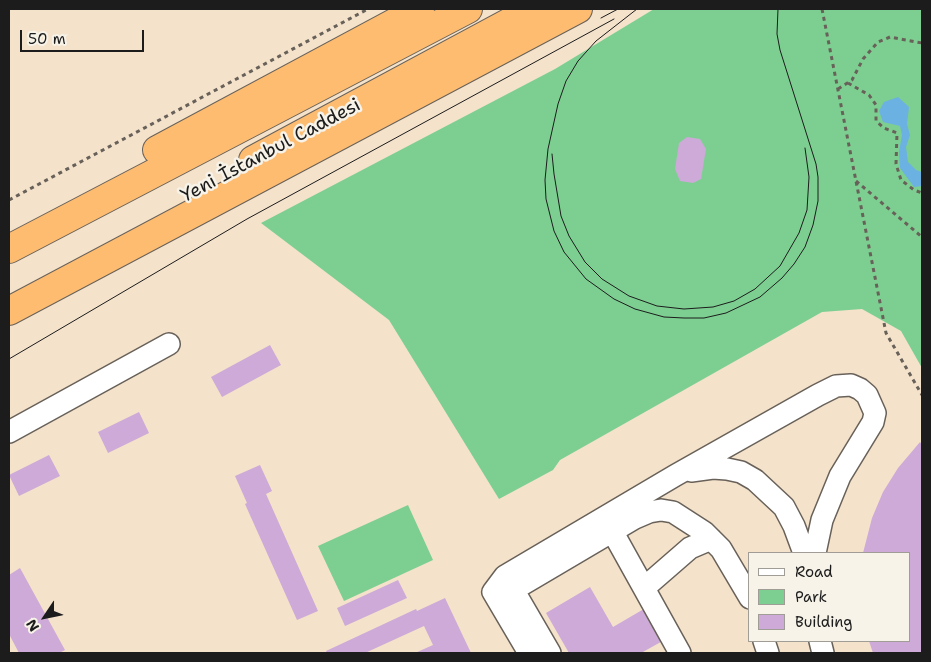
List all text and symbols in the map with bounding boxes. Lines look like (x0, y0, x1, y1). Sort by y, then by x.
scale bar (22, 20, 146, 52)
text: 50 m (28, 29, 66, 49)
street label: Yeni İstanbul Caddesi (177, 94, 365, 208)
legend (748, 552, 911, 642)
text: Road (795, 562, 833, 582)
text: Park (795, 587, 827, 607)
north arrow (20, 592, 70, 642)
text: Building (795, 612, 852, 632)
text: N (22, 616, 43, 635)

